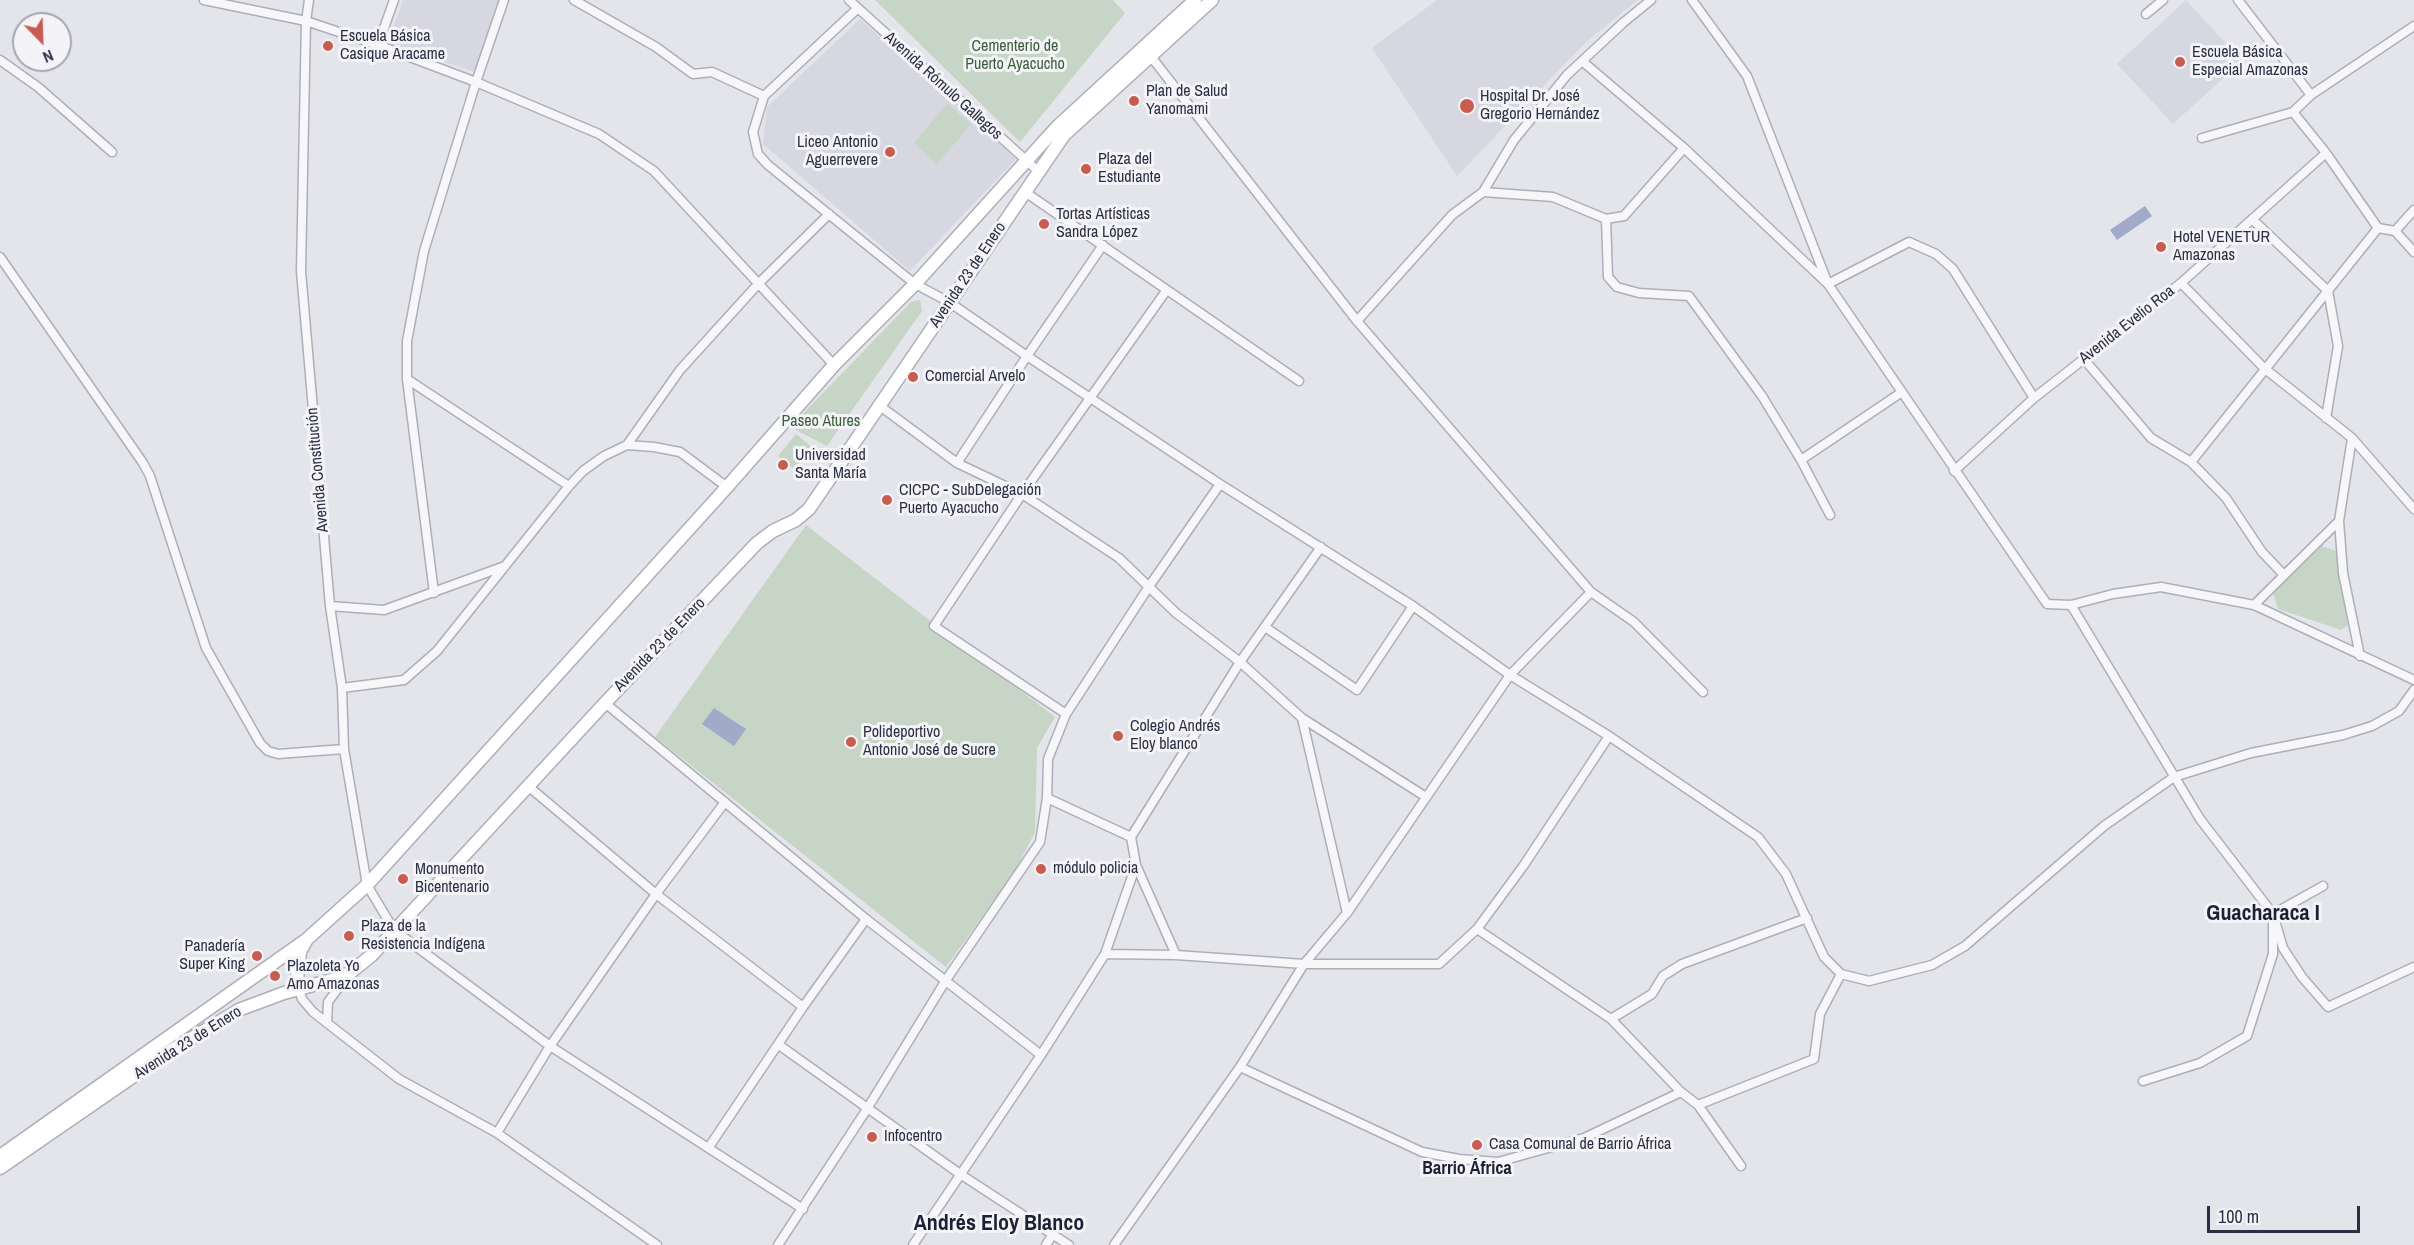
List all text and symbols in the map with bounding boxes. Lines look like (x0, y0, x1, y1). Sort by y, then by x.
north arrow (12, 12, 72, 72)
place label: Escuela Básica Casique Aracame (340, 27, 445, 65)
street label: Avenida Rómulo Gallegos (880, 28, 1006, 144)
park label: Cementerio de Puerto Ayacucho (965, 37, 1065, 75)
marker: Escuela Básica Casique Aracame (321, 39, 335, 53)
place label: Escuela Básica Especial Amazonas (2192, 43, 2308, 81)
text: N (40, 45, 57, 69)
marker: Escuela Básica Especial Amazonas (2173, 55, 2187, 69)
place label: Plan de Salud Yanomami (1146, 82, 1228, 120)
place label: Hospital Dr. José Gregorio Hernández (1480, 87, 1600, 125)
marker: Plan de Salud Yanomami (1127, 94, 1141, 108)
marker: Hospital Dr. José Gregorio Hernández (1458, 97, 1476, 115)
place label: Liceo Antonio Aguerrevere (797, 133, 878, 171)
marker: Liceo Antonio Aguerrevere (883, 145, 897, 159)
place label: Plaza del Estudiante (1098, 150, 1161, 188)
marker: Plaza del Estudiante (1079, 162, 1093, 176)
place label: Tortas Artísticas Sandra López (1056, 205, 1150, 243)
marker: Tortas Artísticas Sandra López (1037, 217, 1051, 231)
street label: Avenida 23 de Enero (926, 219, 1010, 331)
place label: Hotel VENETUR Amazonas (2173, 228, 2270, 266)
marker: Hotel VENETUR Amazonas (2154, 240, 2168, 254)
street label: Avenida Evelio Roa (2075, 282, 2179, 368)
place label: Comercial Arvelo (925, 367, 1026, 387)
marker: Comercial Arvelo (906, 370, 920, 384)
street label: Avenida Constitución (303, 407, 333, 533)
park label: Paseo Atures (782, 412, 860, 432)
place label: Universidad Santa María (795, 446, 866, 484)
marker: Universidad Santa María (776, 458, 790, 472)
place label: CICPC - SubDelegación Puerto Ayacucho (899, 481, 1041, 519)
marker: CICPC - SubDelegación Puerto Ayacucho (880, 493, 894, 507)
street label: Avenida 23 de Enero (610, 594, 710, 696)
place label: Colegio Andrés Eloy blanco (1130, 717, 1220, 755)
place label: Polideportivo Antonio José de Sucre (863, 723, 996, 761)
marker: Colegio Andrés Eloy blanco (1111, 729, 1125, 743)
marker: Polideportivo Antonio José de Sucre (844, 735, 858, 749)
place label: módulo policia (1053, 859, 1138, 879)
place label: Monumento Bicentenario (415, 860, 489, 898)
marker: módulo policia (1034, 862, 1048, 876)
marker: Monumento Bicentenario (396, 872, 410, 886)
district label: Guacharaca I (2206, 901, 2320, 927)
place label: Plaza de la Resistencia Indígena (361, 917, 485, 955)
marker: Plaza de la Resistencia Indígena (342, 929, 356, 943)
place label: Panadería Super King (179, 937, 245, 975)
marker: Panadería Super King (250, 949, 264, 963)
place label: Plazoleta Yo Amo Amazonas (287, 957, 380, 995)
marker: Plazoleta Yo Amo Amazonas (268, 969, 282, 983)
street label: Avenida 23 de Enero (131, 1002, 245, 1084)
place label: Infocentro (884, 1127, 942, 1147)
marker: Infocentro (865, 1130, 879, 1144)
place label: Casa Comunal de Barrio África (1489, 1135, 1671, 1155)
marker: Casa Comunal de Barrio África (1470, 1138, 1484, 1152)
district label: Barrio África (1422, 1158, 1512, 1180)
scale bar (2210, 1194, 2363, 1232)
text: 100 m (2218, 1204, 2259, 1229)
district label: Andrés Eloy Blanco (914, 1211, 1084, 1237)

